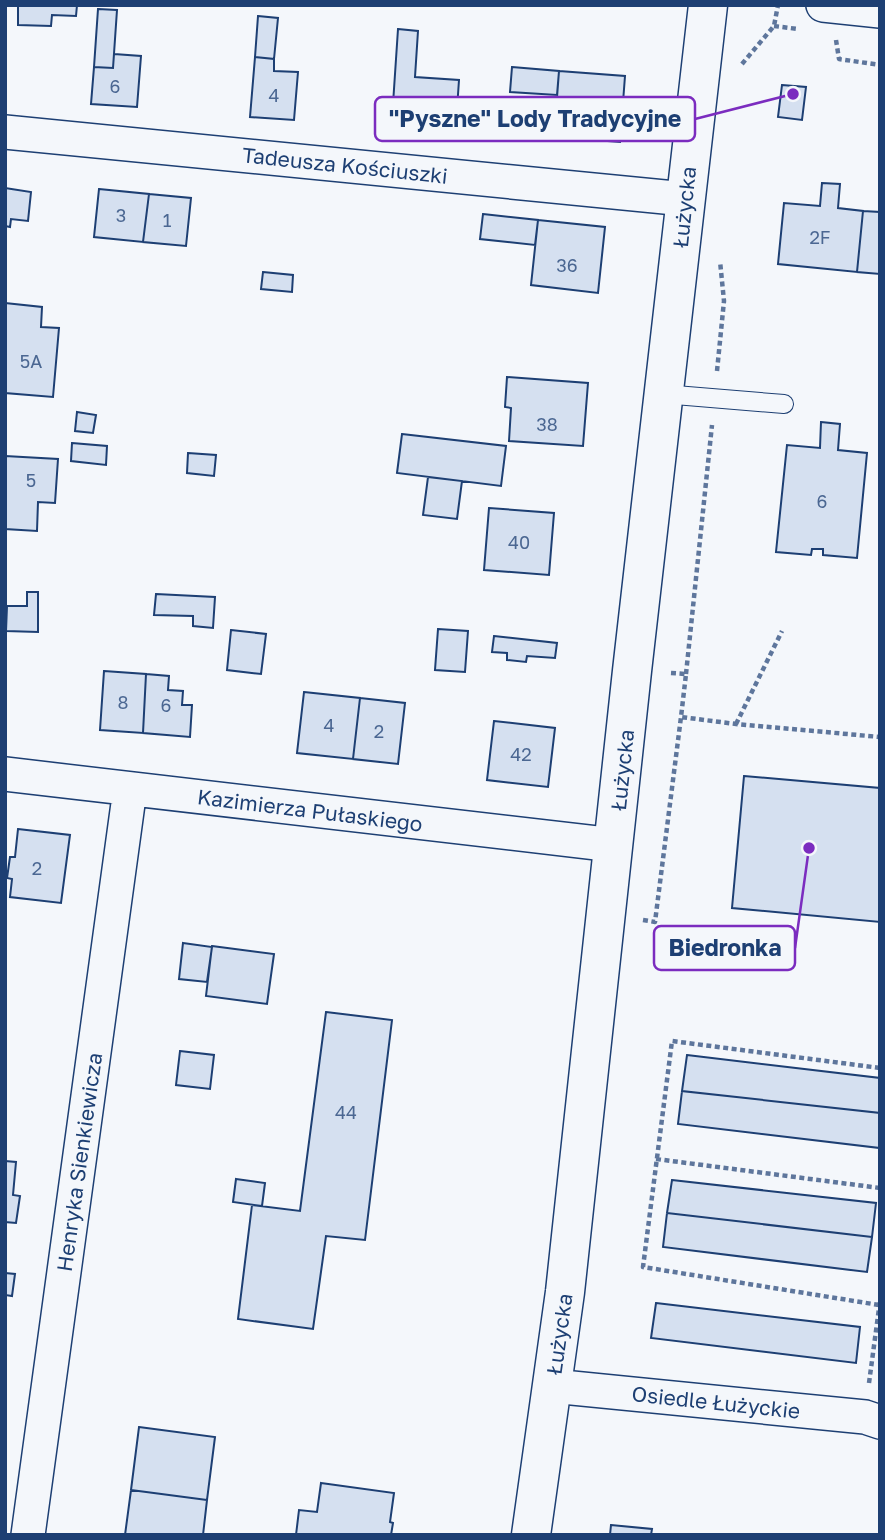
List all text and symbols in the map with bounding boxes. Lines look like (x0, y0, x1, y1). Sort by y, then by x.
house number: 6 (110, 75, 120, 97)
house number: 4 (269, 84, 280, 106)
callout: "Pyszne" Lody Tradycyjne (375, 97, 695, 141)
text: "Pyszne" Lody Tradycyjne (389, 104, 681, 132)
street label: Tadeusza Kościuszki (241, 141, 449, 189)
street label: Łużycka (667, 165, 701, 249)
house number: 3 (116, 204, 126, 226)
house number: 1 (163, 209, 172, 231)
house number: 2F (809, 226, 831, 248)
house number: 36 (556, 254, 578, 276)
house number: 5A (20, 350, 42, 372)
house number: 38 (536, 413, 558, 435)
house number: 5 (26, 469, 36, 491)
house number: 6 (817, 490, 827, 512)
house number: 40 (508, 531, 530, 553)
house number: 8 (118, 691, 128, 713)
house number: 6 (161, 694, 171, 716)
house number: 4 (324, 714, 335, 736)
house number: 2 (374, 720, 384, 742)
street label: Łużycka (605, 728, 639, 812)
house number: 42 (510, 743, 532, 765)
street label: Kazimierza Pułaskiego (196, 783, 424, 837)
house number: 2 (32, 857, 42, 879)
callout: Biedronka (654, 926, 795, 970)
text: Biedronka (668, 933, 782, 961)
street label: Henryka Sienkiewicza (51, 1051, 107, 1273)
house number: 44 (335, 1101, 357, 1123)
street label: Łużycka (540, 1292, 578, 1376)
street label: Osiedle Łużyckie (630, 1380, 802, 1424)

